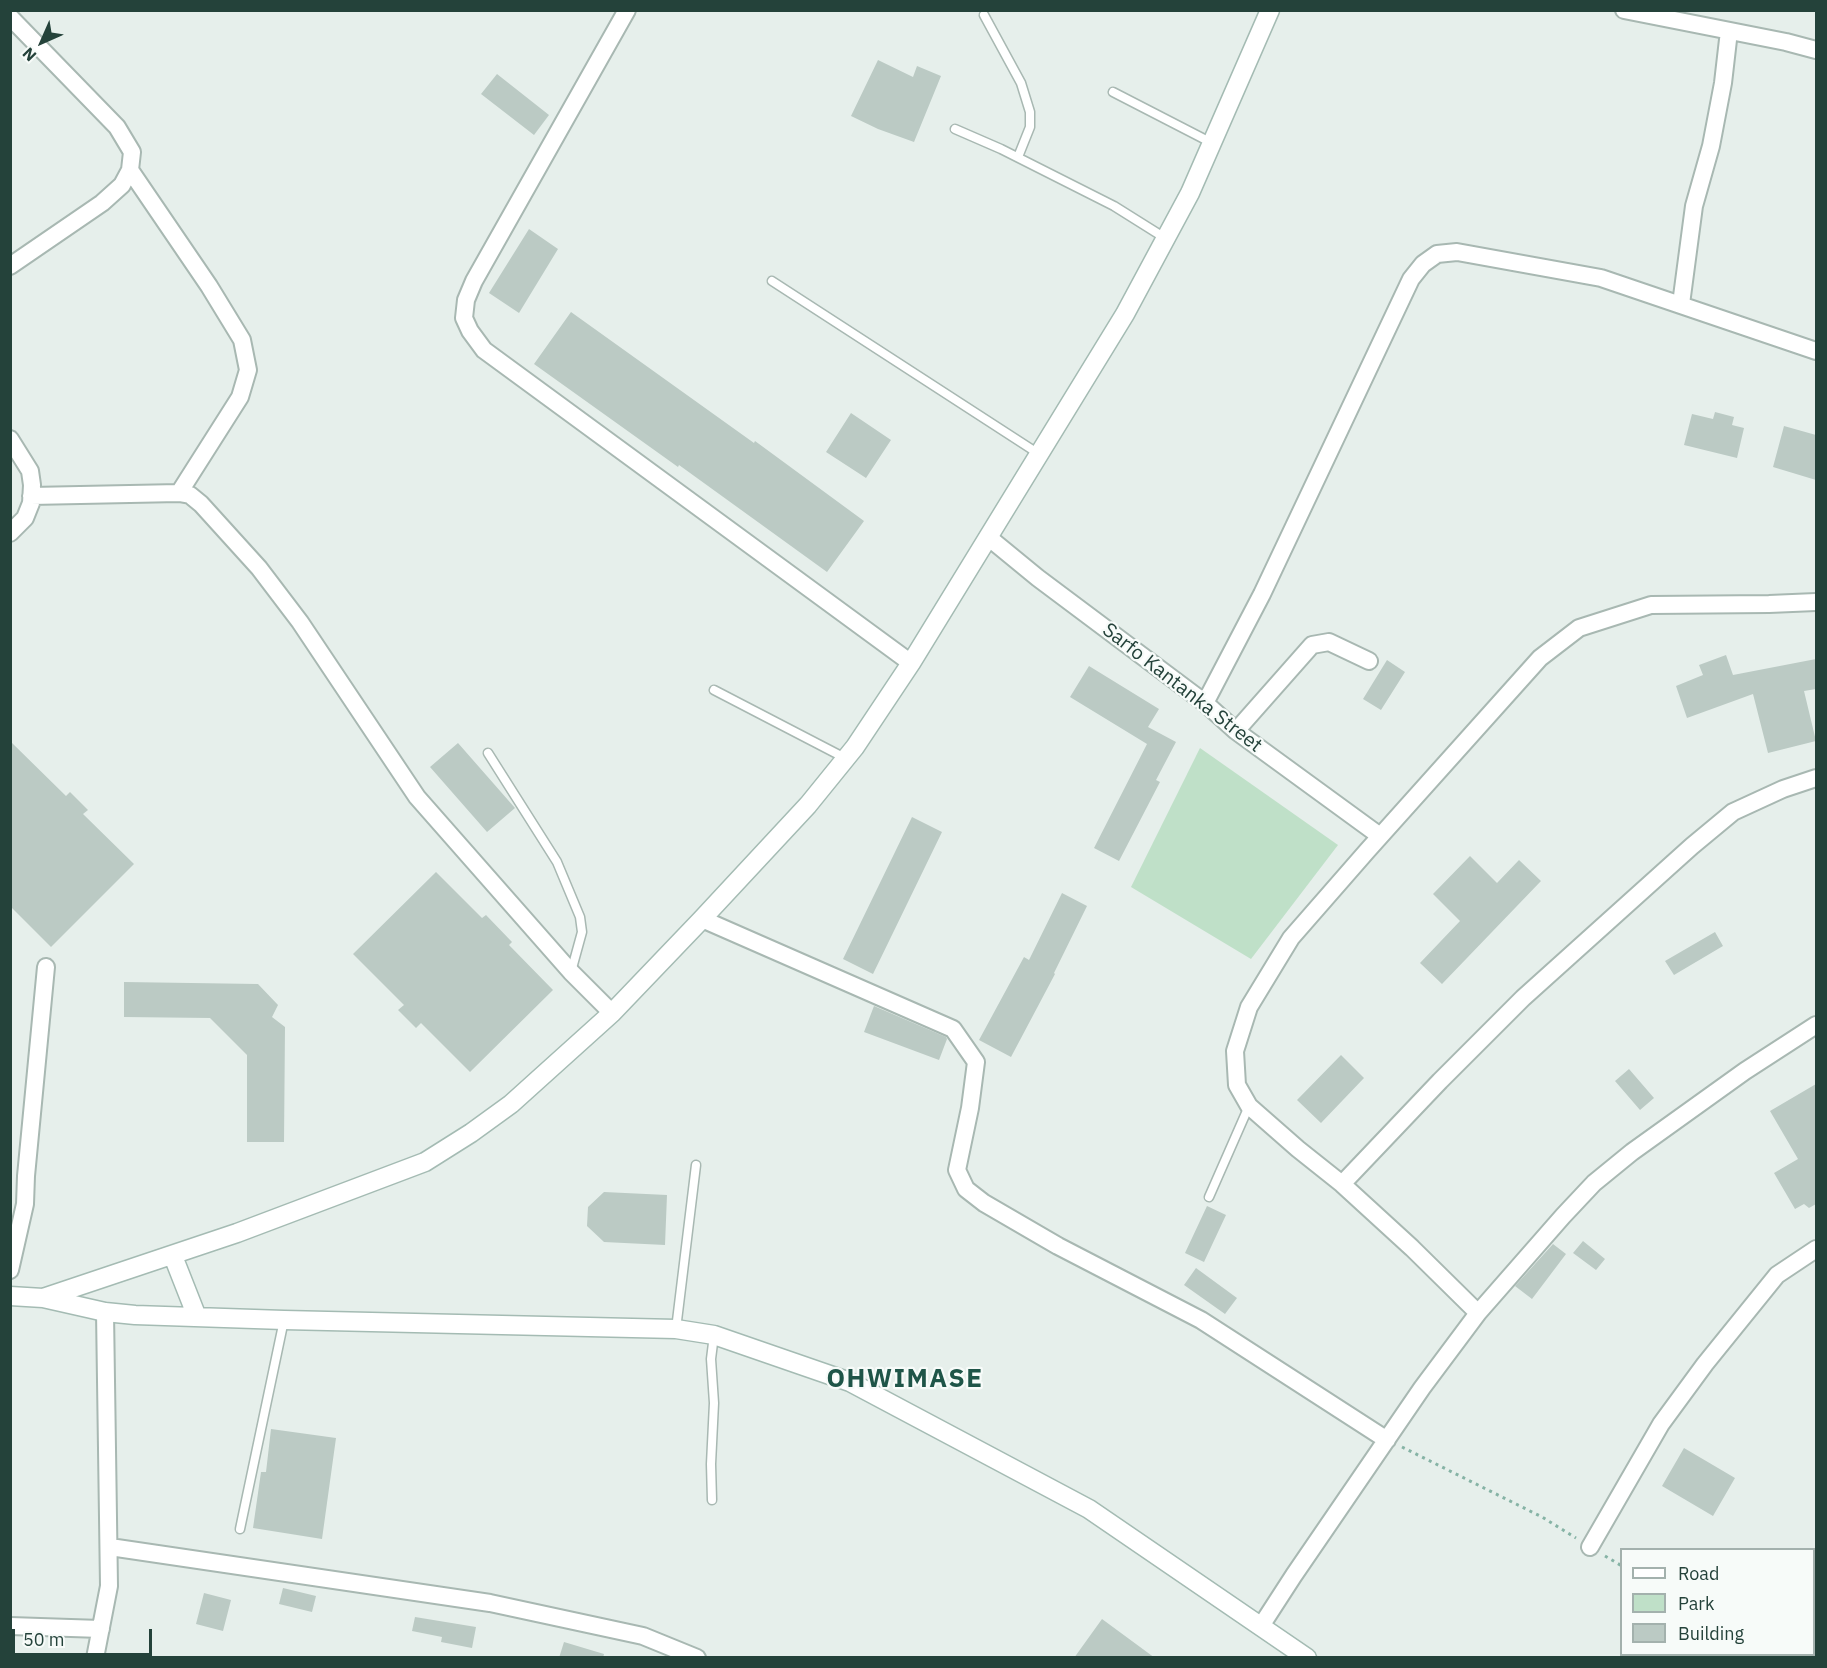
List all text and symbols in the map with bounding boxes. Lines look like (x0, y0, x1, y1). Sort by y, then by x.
north arrow (12, 12, 72, 72)
text: N (18, 44, 40, 66)
street label: Sarfo Kantanka Street (1097, 618, 1267, 758)
district label: OHWIMASE (826, 1363, 984, 1395)
legend (1620, 1548, 1815, 1656)
text: Road (1678, 1562, 1719, 1585)
text: Park (1678, 1592, 1714, 1615)
scale bar (15, 1617, 154, 1655)
text: Building (1678, 1622, 1744, 1645)
text: 50 m (23, 1628, 65, 1651)

